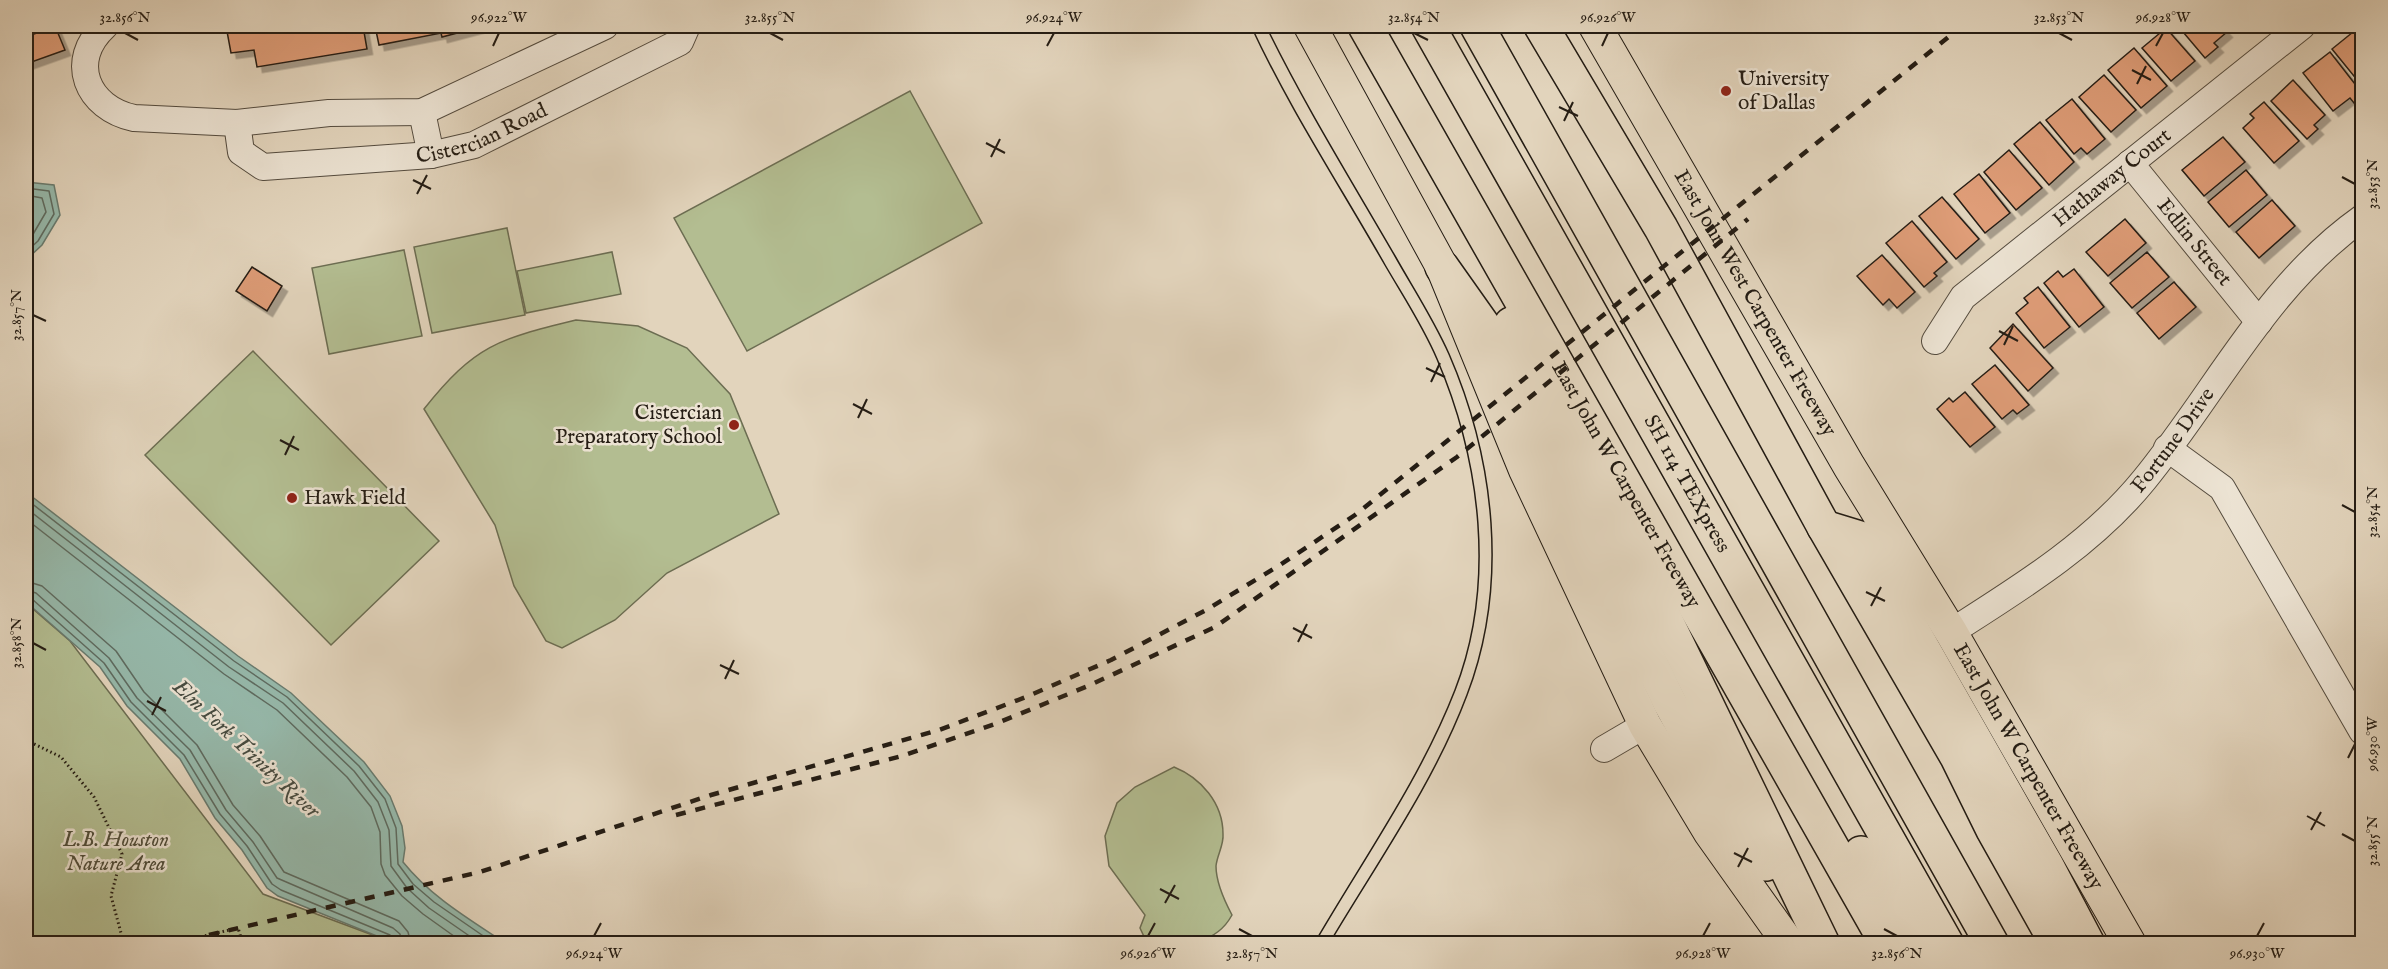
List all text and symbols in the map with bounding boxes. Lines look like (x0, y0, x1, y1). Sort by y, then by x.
text: 32.856°N (99, 8, 151, 27)
text: 96.922°W (470, 8, 528, 27)
text: 32.855°N (745, 8, 795, 27)
text: 96.924°W (1025, 8, 1083, 27)
text: 32.854°N (1388, 8, 1440, 27)
text: 96.926°W (1579, 8, 1636, 27)
text: 32.853°N (2034, 8, 2084, 27)
text: 96.928°W (2135, 8, 2191, 27)
place label: University of Dallas (1738, 66, 1830, 117)
marker: University of Dallas (1719, 84, 1733, 98)
street label: Cistercian Road (415, 97, 553, 170)
street label: Hathaway Court (2047, 122, 2177, 233)
text: 32.853°N (2363, 159, 2382, 209)
street label: East John West Carpenter Freeway (1668, 165, 1843, 442)
street label: Edlin Street (2151, 193, 2238, 292)
text: 32.857°N (7, 289, 26, 341)
street label: East John W Carpenter Freeway (1545, 357, 1707, 614)
street label: Fortune Drive (2125, 382, 2221, 499)
place label: Cistercian Preparatory School (555, 400, 722, 451)
street label: SH 114 TEXpress (1637, 410, 1737, 558)
marker: Cistercian Preparatory School (727, 418, 741, 432)
place label: Hawk Field (304, 485, 406, 512)
text: 32.854°N (2363, 486, 2382, 538)
marker: Hawk Field (285, 491, 299, 505)
text: 32.858°N (7, 618, 26, 668)
street label: East John W Carpenter Freeway (1947, 638, 2110, 895)
water label: Elm Fork Trinity River (166, 673, 327, 826)
text: 96.930°W (2363, 716, 2382, 772)
text: 32.855°N (2363, 816, 2382, 866)
park label: L.B. Houston Nature Area (62, 827, 169, 878)
text: 96.924°W (565, 944, 623, 963)
text: 96.926°W (1119, 944, 1176, 963)
text: 32.857°N (1226, 944, 1278, 963)
text: 96.928°W (1675, 944, 1731, 963)
text: 32.856°N (1871, 944, 1923, 963)
text: 96.930°W (2229, 944, 2285, 963)

